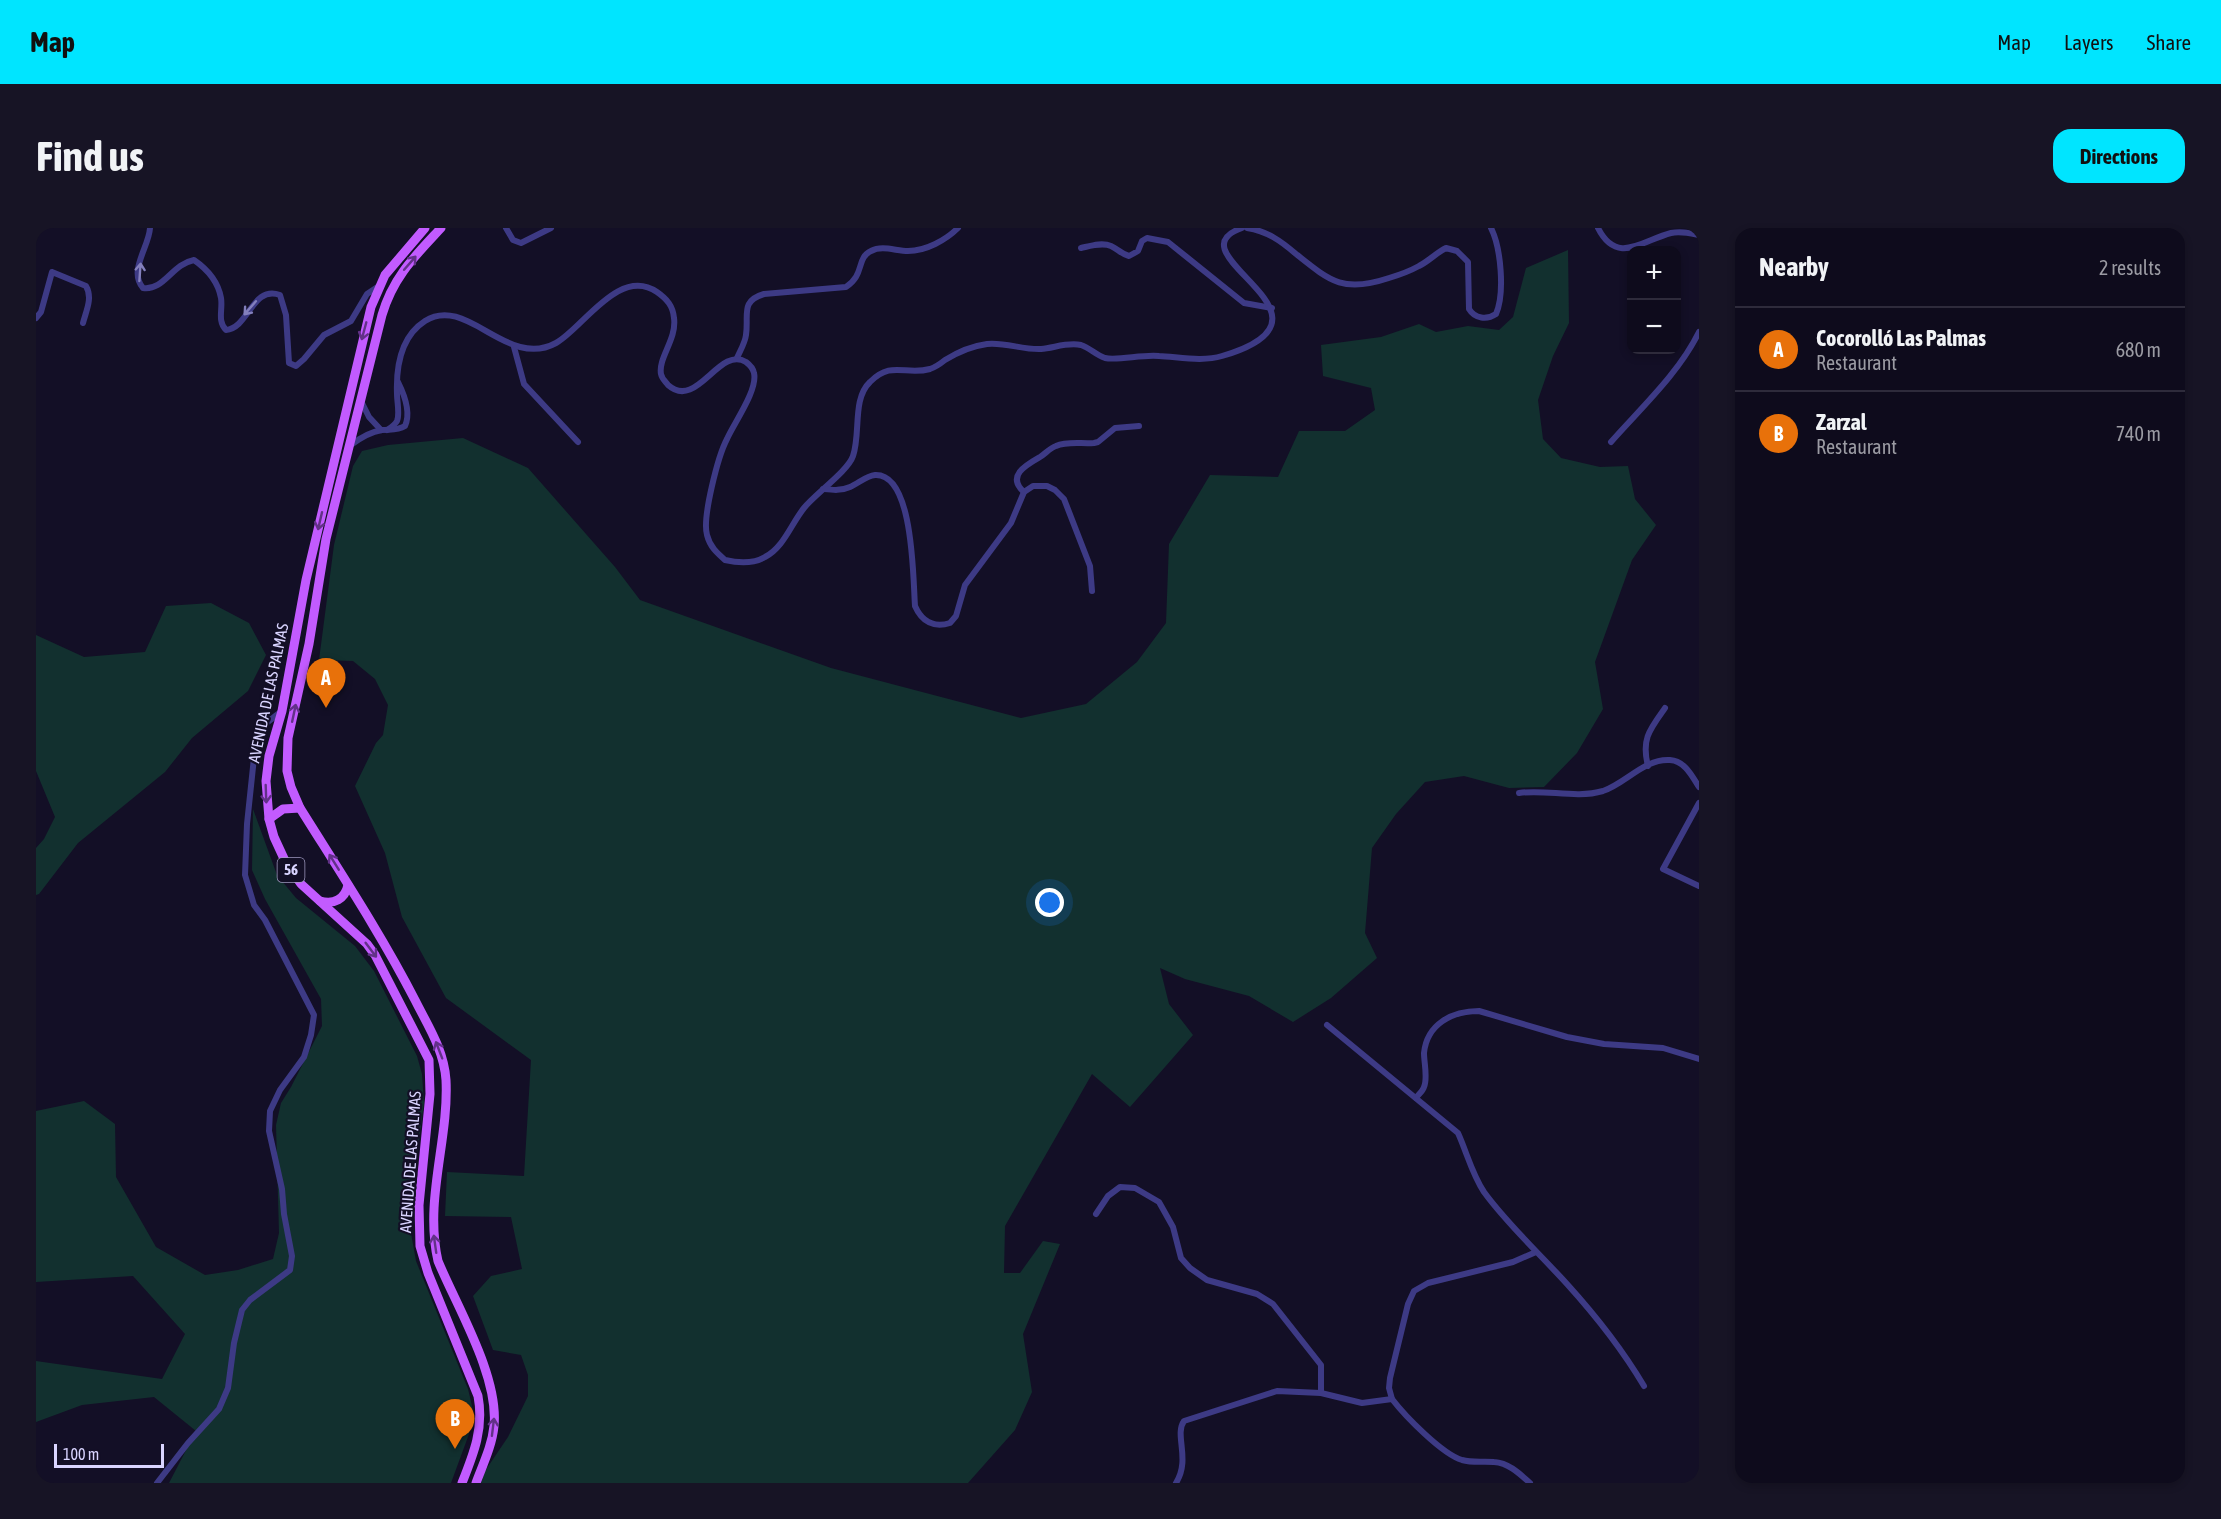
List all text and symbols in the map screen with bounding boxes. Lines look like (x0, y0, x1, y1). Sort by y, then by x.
text: Map (30, 26, 75, 58)
text: Map (1997, 30, 2031, 54)
text: Layers (2064, 30, 2114, 54)
text: Share (2147, 30, 2191, 54)
button: Directions (2053, 129, 2185, 183)
text: Find us (36, 132, 144, 180)
map controls (1627, 246, 1681, 354)
button: + (1627, 246, 1681, 300)
text: Nearby (1759, 252, 1829, 282)
one-way arrow (403, 256, 417, 271)
text: 2 results (2099, 256, 2161, 279)
one-way arrow (134, 262, 145, 282)
one-way arrow (244, 300, 258, 316)
button: − (1627, 300, 1681, 354)
one-way arrow (358, 321, 370, 340)
text: Cocorolló Las Palmas (1816, 325, 1986, 351)
text: A (1774, 338, 1783, 361)
text: 680 m (2116, 338, 2161, 361)
text: Restaurant (1816, 351, 1897, 374)
text: Zarzal (1816, 409, 1867, 435)
text: B (1774, 422, 1783, 445)
text: 740 m (2116, 422, 2161, 445)
text: Restaurant (1816, 435, 1897, 458)
one-way arrow (314, 511, 326, 530)
street label: AVENIDA DE LAS PALMAS (244, 621, 292, 764)
pin: A (306, 658, 346, 708)
one-way arrow (289, 704, 300, 723)
one-way arrow (260, 783, 272, 803)
one-way arrow (328, 854, 340, 871)
road number: 56 (278, 858, 304, 882)
your location (1035, 888, 1064, 917)
one-way arrow (365, 942, 377, 958)
one-way arrow (433, 1041, 444, 1060)
street label: AVENIDA DE LAS PALMAS (396, 1090, 424, 1234)
one-way arrow (430, 1234, 441, 1254)
pin: B (436, 1400, 474, 1449)
one-way arrow (488, 1418, 499, 1438)
scale bar (54, 1441, 164, 1468)
text: 100 m (63, 1445, 99, 1463)

